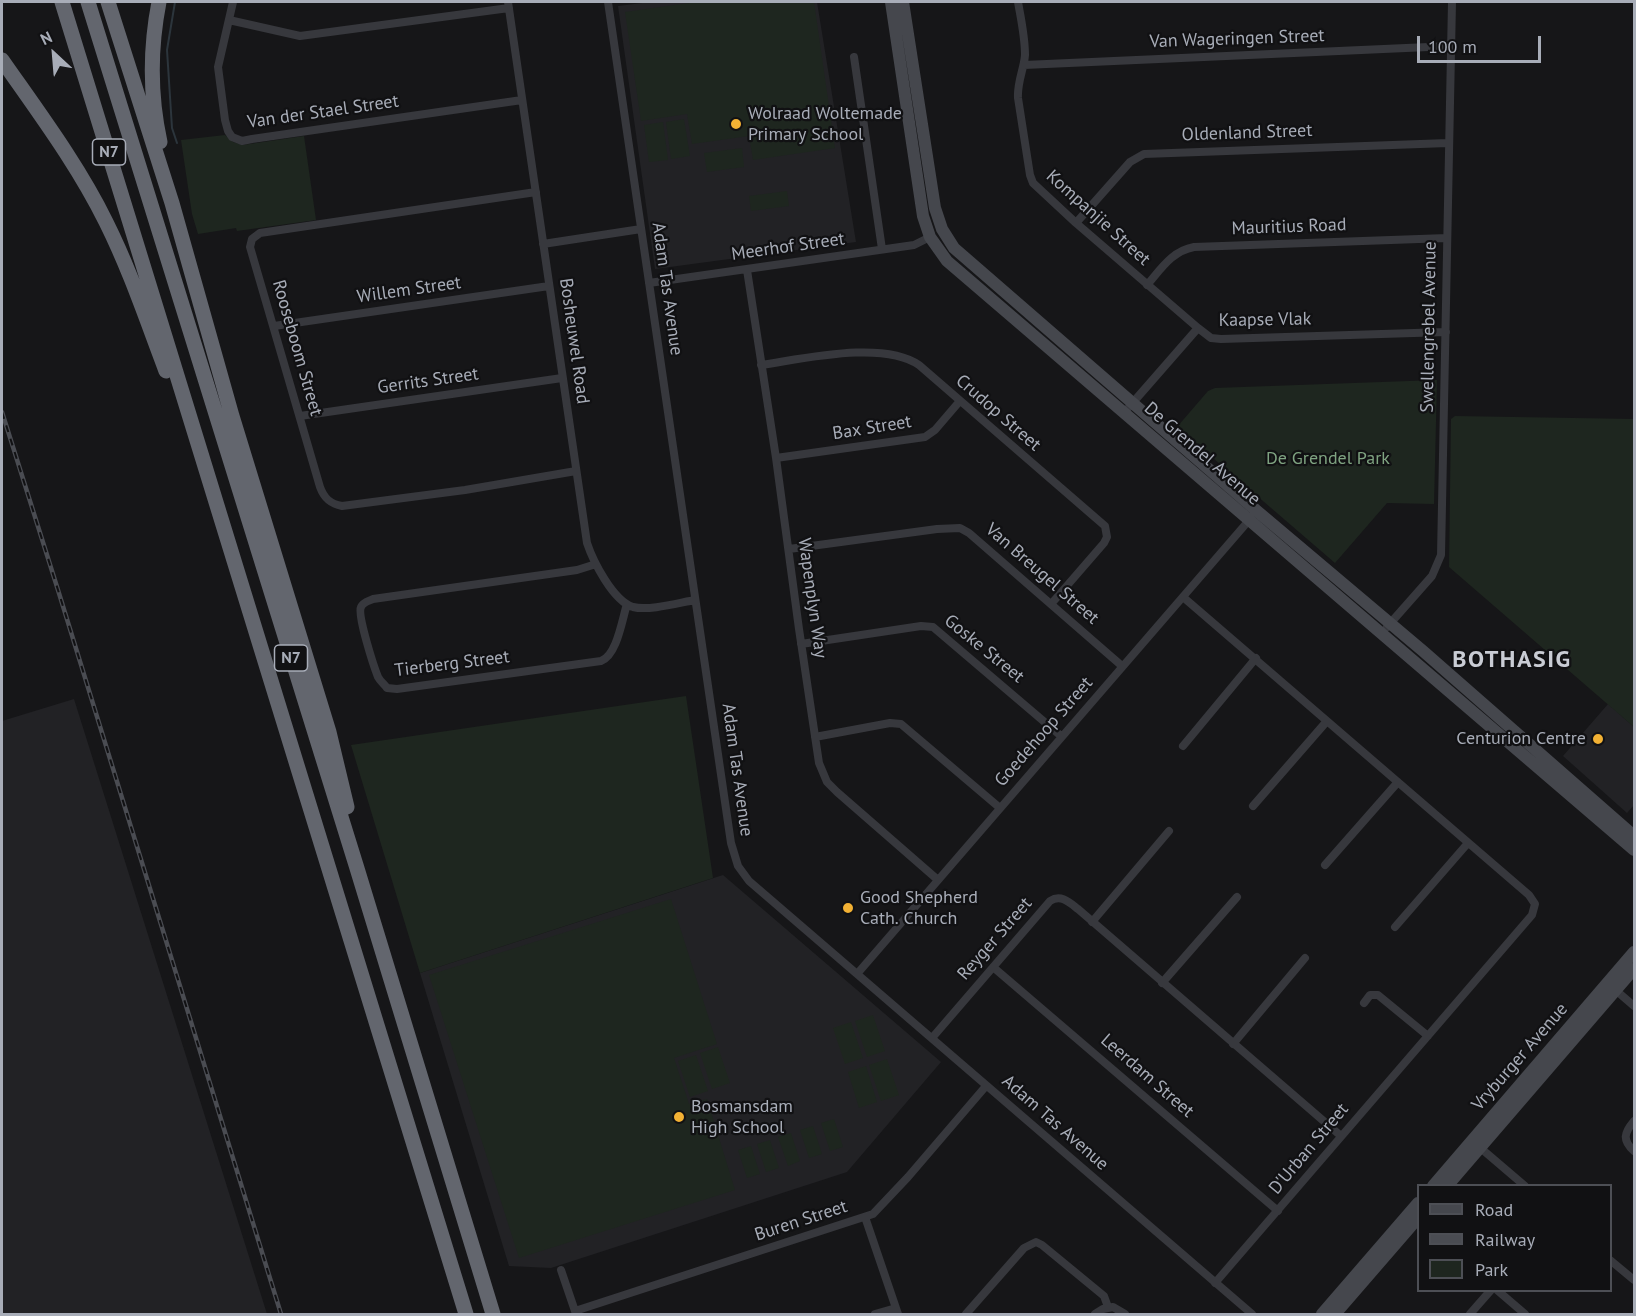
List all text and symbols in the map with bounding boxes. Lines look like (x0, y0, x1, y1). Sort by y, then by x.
north arrow (24, 24, 84, 84)
scale bar (1420, 24, 1544, 62)
street label: Van Wageringen Street (1149, 25, 1325, 53)
text: N (37, 27, 55, 49)
text: 100 m (1428, 35, 1477, 58)
street label: Van der Stael Street (246, 91, 400, 133)
place label: Wolraad Woltemade Primary School (748, 103, 902, 146)
marker: Wolraad Woltemade Primary School (729, 117, 743, 131)
street label: Oldenland Street (1181, 120, 1313, 146)
road number: N7 (92, 139, 126, 165)
street label: Kompanjie Street (1042, 166, 1154, 270)
street label: Mauritius Road (1231, 214, 1347, 240)
street label: Adam Tas Avenue (647, 221, 687, 357)
street label: Meerhof Street (730, 228, 846, 266)
street label: Swellengrebel Avenue (1417, 241, 1441, 413)
street label: Willem Street (356, 272, 462, 308)
street label: Bosheuwel Road (554, 277, 594, 405)
street label: Rooseboom Street (267, 278, 327, 418)
street label: Kaapse Vlak (1219, 308, 1311, 332)
street label: Gerrits Street (376, 363, 480, 399)
street label: Crudop Street (951, 370, 1045, 456)
street label: De Grendel Avenue (1139, 398, 1265, 510)
street label: Bax Street (831, 411, 913, 445)
park label: De Grendel Park (1266, 448, 1390, 470)
street label: Van Breugel Street (981, 519, 1103, 629)
street label: Wapenplyn Way (793, 536, 831, 660)
street label: Goske Street (940, 610, 1028, 688)
road number: N7 (274, 645, 308, 671)
street label: Tierberg Street (393, 646, 511, 682)
district label: BOTHASIG (1452, 646, 1572, 674)
street label: Goedehoop Street (990, 673, 1098, 791)
street label: Adam Tas Avenue (717, 702, 757, 838)
place label: Centurion Centre (1456, 728, 1586, 750)
marker: Centurion Centre (1591, 732, 1605, 746)
place label: Good Shepherd Cath. Church (860, 887, 978, 930)
street label: Reyger Street (953, 893, 1037, 985)
marker: Good Shepherd Cath. Church (841, 901, 855, 915)
street label: Vryburger Avenue (1467, 999, 1573, 1115)
street label: Leerdam Street (1096, 1030, 1198, 1122)
street label: Adam Tas Avenue (997, 1071, 1113, 1175)
place label: Bosmansdam High School (691, 1096, 793, 1138)
street label: D'Urban Street (1265, 1099, 1353, 1199)
marker: Bosmansdam High School (672, 1110, 686, 1124)
legend (1417, 1184, 1612, 1292)
street label: Buren Street (752, 1196, 850, 1246)
text: Road (1475, 1198, 1513, 1221)
text: Railway (1475, 1228, 1535, 1251)
text: Park (1475, 1258, 1508, 1281)

